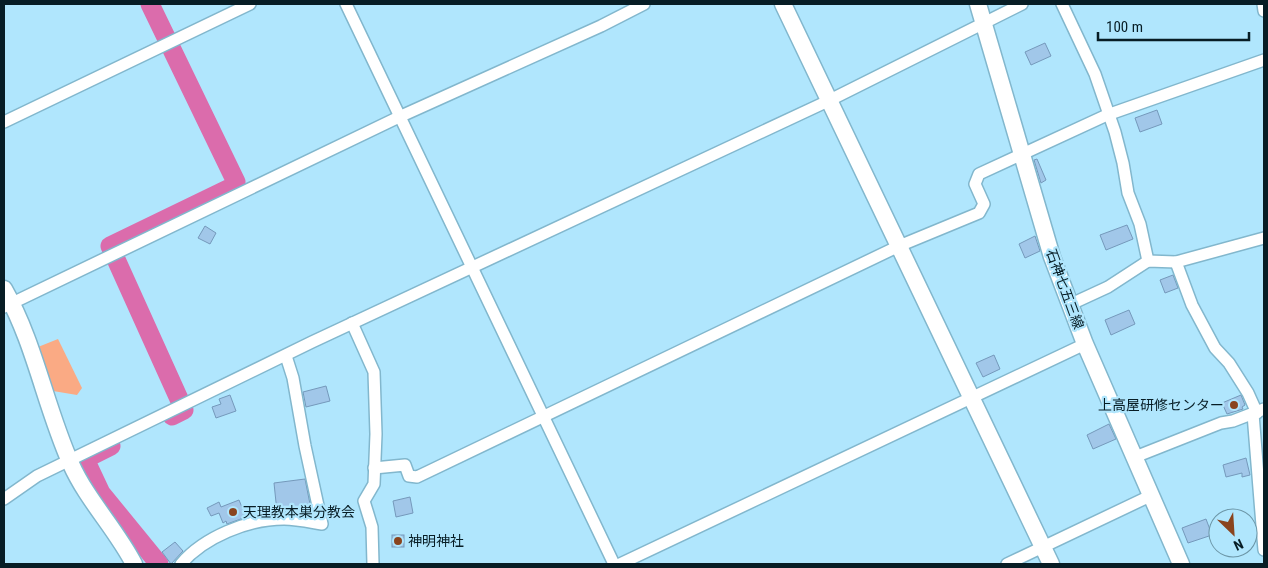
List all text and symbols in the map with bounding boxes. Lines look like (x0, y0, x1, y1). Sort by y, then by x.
scale bar (1098, 10, 1249, 42)
text: 100 m (1106, 18, 1143, 36)
street label: 石神七五三線 (1043, 247, 1087, 331)
place label: 上高屋研修センター (1098, 397, 1224, 413)
marker: 上高屋研修センター (1228, 399, 1240, 411)
place label: 天理教本巣分教会 (243, 504, 355, 520)
marker: 天理教本巣分教会 (227, 506, 239, 518)
north arrow (1208, 508, 1258, 558)
place label: 神明神社 (408, 533, 464, 549)
marker: 神明神社 (392, 535, 404, 547)
text: N (1231, 536, 1246, 554)

